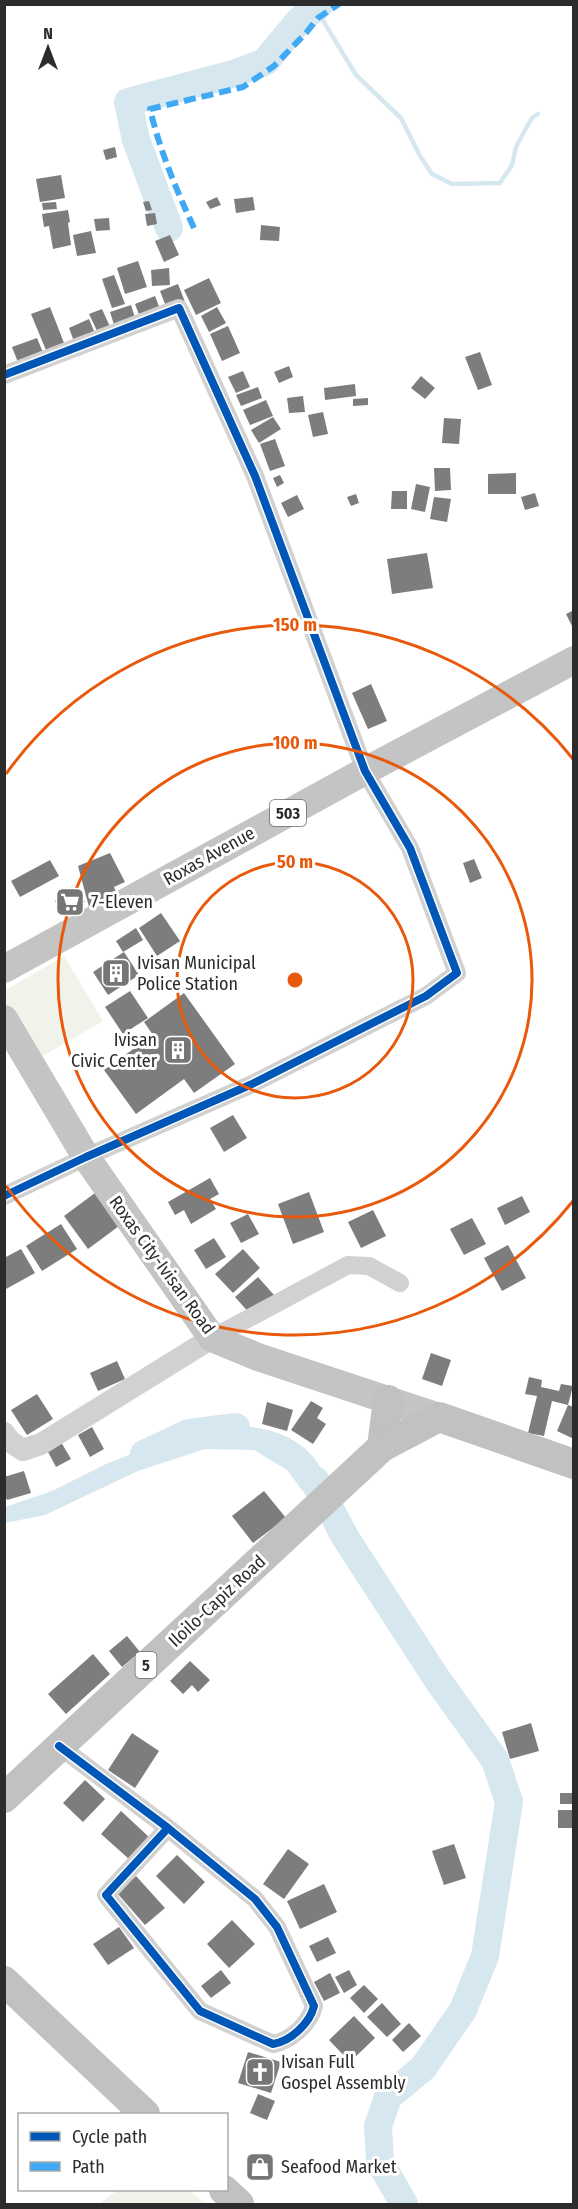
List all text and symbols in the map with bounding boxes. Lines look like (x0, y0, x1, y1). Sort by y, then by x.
north arrow (18, 18, 78, 78)
text: N (43, 24, 53, 43)
text: 150 m (273, 614, 317, 636)
text: 100 m (273, 732, 317, 754)
road number: 503 (270, 800, 306, 826)
street label: Roxas Avenue (159, 822, 259, 890)
text: 50 m (277, 851, 313, 873)
supermarket icon: 7-Eleven (54, 886, 86, 918)
place label: 7-Eleven (91, 891, 153, 913)
place label: Ivisan Municipal Police Station (137, 952, 256, 995)
building icon: Ivisan Municipal Police Station (100, 957, 132, 989)
centre of rings (285, 970, 305, 990)
place label: Ivisan Civic Center (71, 1029, 158, 1072)
building icon: Ivisan Civic Center (162, 1034, 194, 1066)
street label: Roxas City-Ivisan Road (104, 1191, 220, 1339)
street label: Iloilo-Capiz Road (164, 1550, 270, 1652)
road number: 5 (136, 1652, 156, 1678)
place label: Ivisan Full Gospel Assembly (281, 2051, 406, 2094)
church icon: Ivisan Full Gospel Assembly (244, 2056, 276, 2088)
legend (18, 2113, 228, 2191)
text: Cycle path (72, 2126, 147, 2148)
shop icon: Seafood Market (244, 2151, 276, 2183)
text: Path (72, 2156, 105, 2178)
place label: Seafood Market (281, 2156, 397, 2178)

